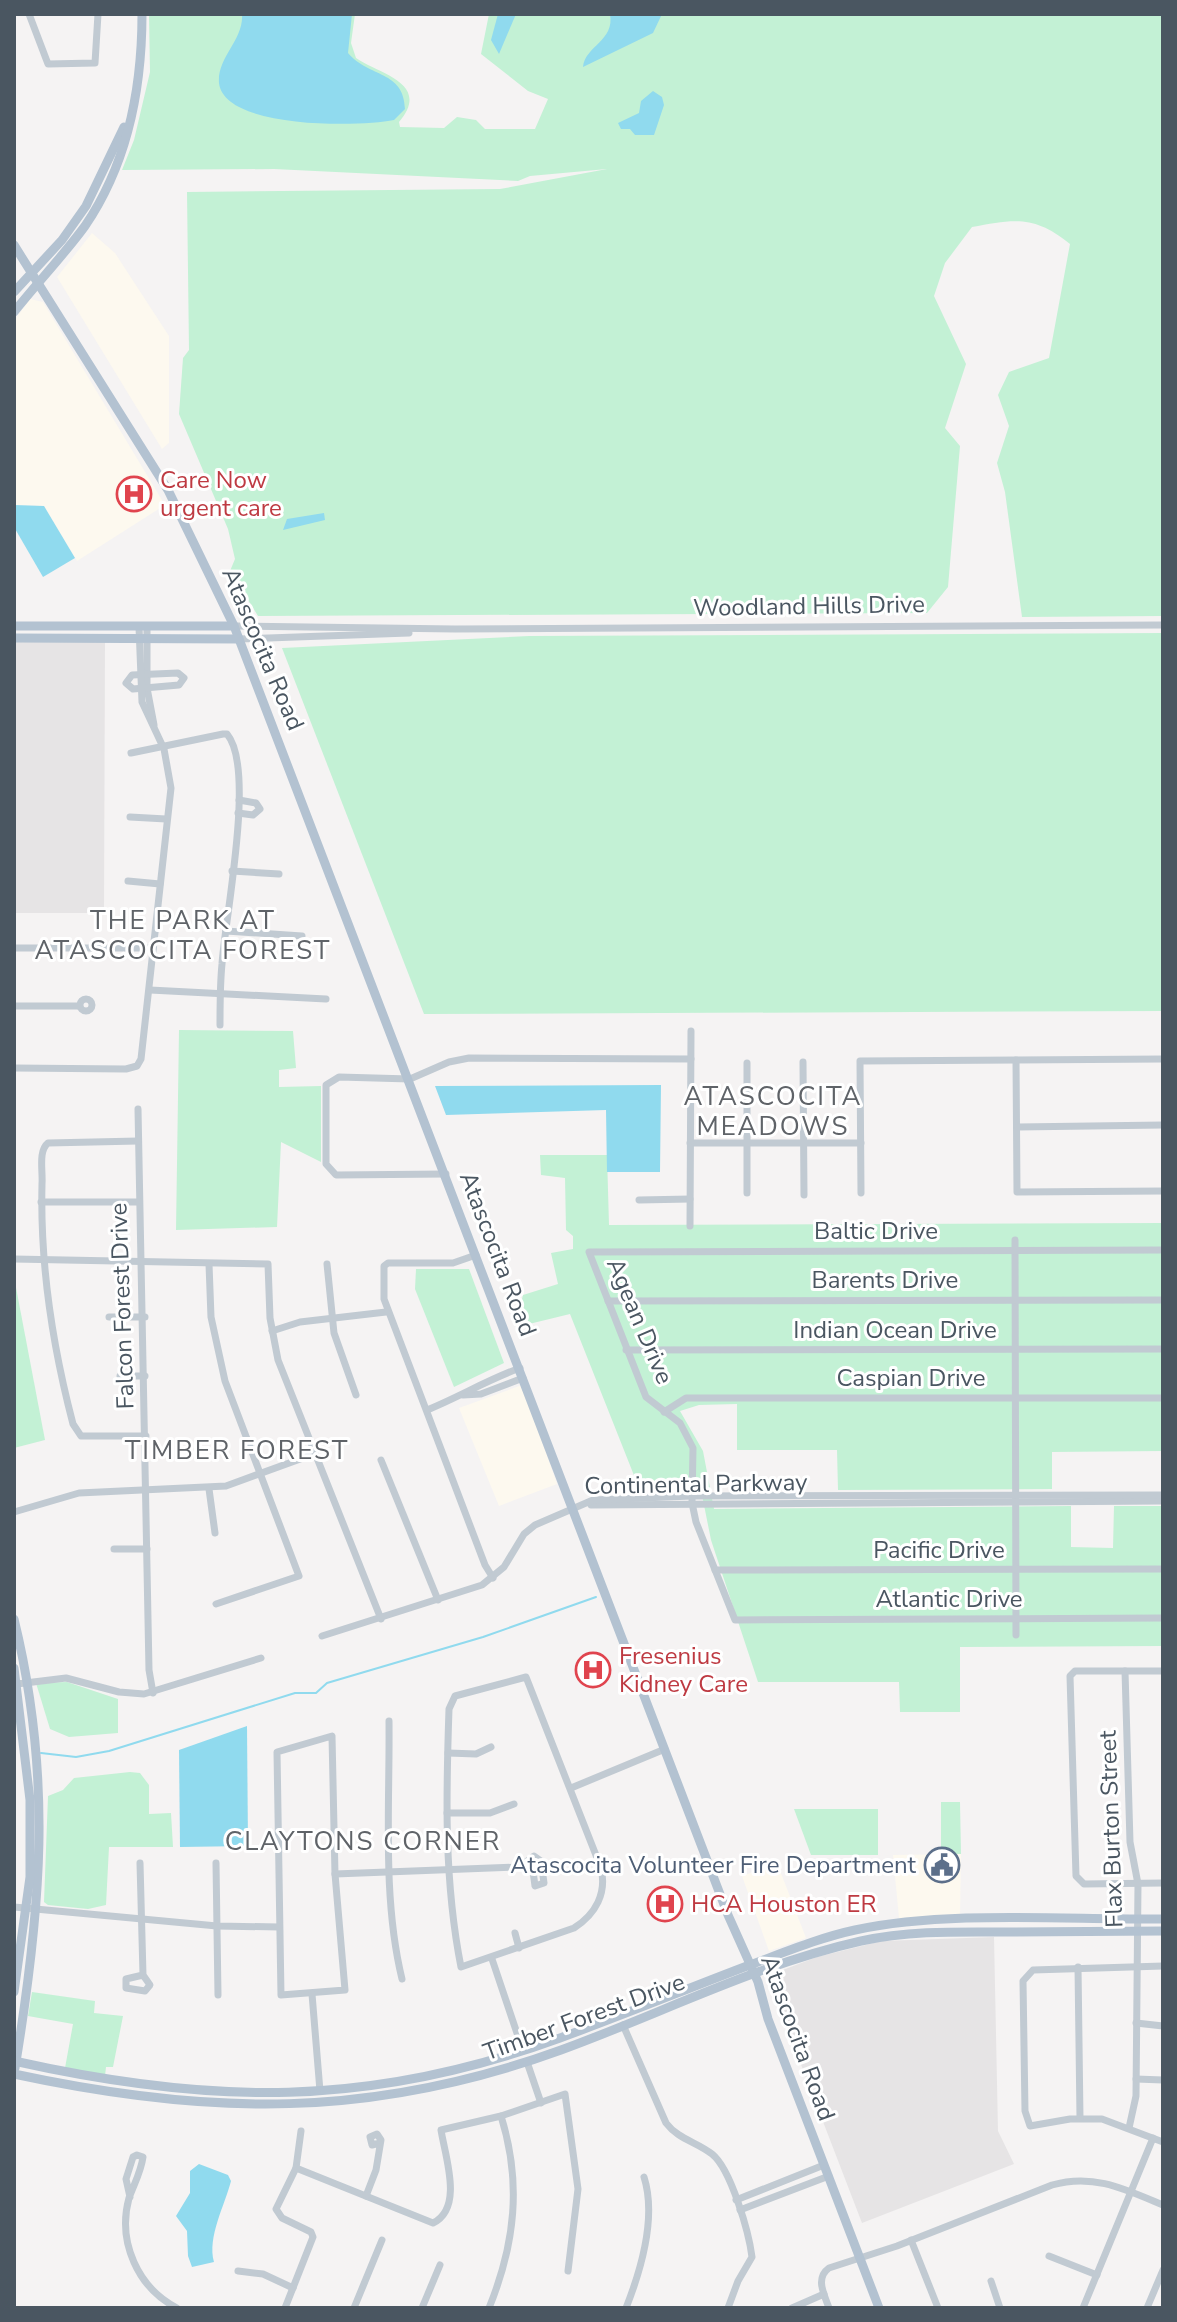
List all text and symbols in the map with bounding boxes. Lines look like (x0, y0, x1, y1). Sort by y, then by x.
place label: Care Now urgent care (160, 464, 282, 524)
hospital icon: Care Now urgent care (115, 475, 153, 513)
street label: Atascocita Road (214, 563, 312, 735)
street label: Woodland Hills Drive (693, 588, 925, 624)
district label: THE PARK AT ATASCOCITA FOREST (34, 903, 332, 968)
district label: ATASCOCITA MEADOWS (683, 1079, 863, 1144)
street label: Atascocita Road (452, 1167, 544, 1341)
street label: Falcon Forest Drive (102, 1202, 142, 1410)
street label: Baltic Drive (814, 1215, 938, 1247)
street label: Agean Drive (599, 1253, 681, 1389)
street label: Barents Drive (812, 1264, 958, 1296)
street label: Indian Ocean Drive (793, 1314, 997, 1346)
street label: Caspian Drive (836, 1362, 986, 1394)
district label: TIMBER FOREST (125, 1433, 349, 1468)
street label: Continental Parkway (584, 1466, 808, 1502)
street label: Pacific Drive (873, 1534, 1005, 1566)
street label: Atlantic Drive (875, 1583, 1023, 1615)
place label: Fresenius Kidney Care (619, 1640, 748, 1700)
hospital icon: Fresenius Kidney Care (574, 1651, 612, 1689)
street label: Flax Burton Street (1092, 1729, 1130, 1928)
district label: CLAYTONS CORNER (225, 1824, 501, 1859)
public building icon: Atascocita Volunteer Fire Department (923, 1846, 961, 1884)
place label: Atascocita Volunteer Fire Department (510, 1849, 917, 1881)
hospital icon: HCA Houston ER (646, 1885, 684, 1923)
place label: HCA Houston ER (691, 1888, 877, 1920)
street label: Atascocita Road (753, 1951, 843, 2125)
street label: Timber Forest Drive (479, 1966, 689, 2068)

